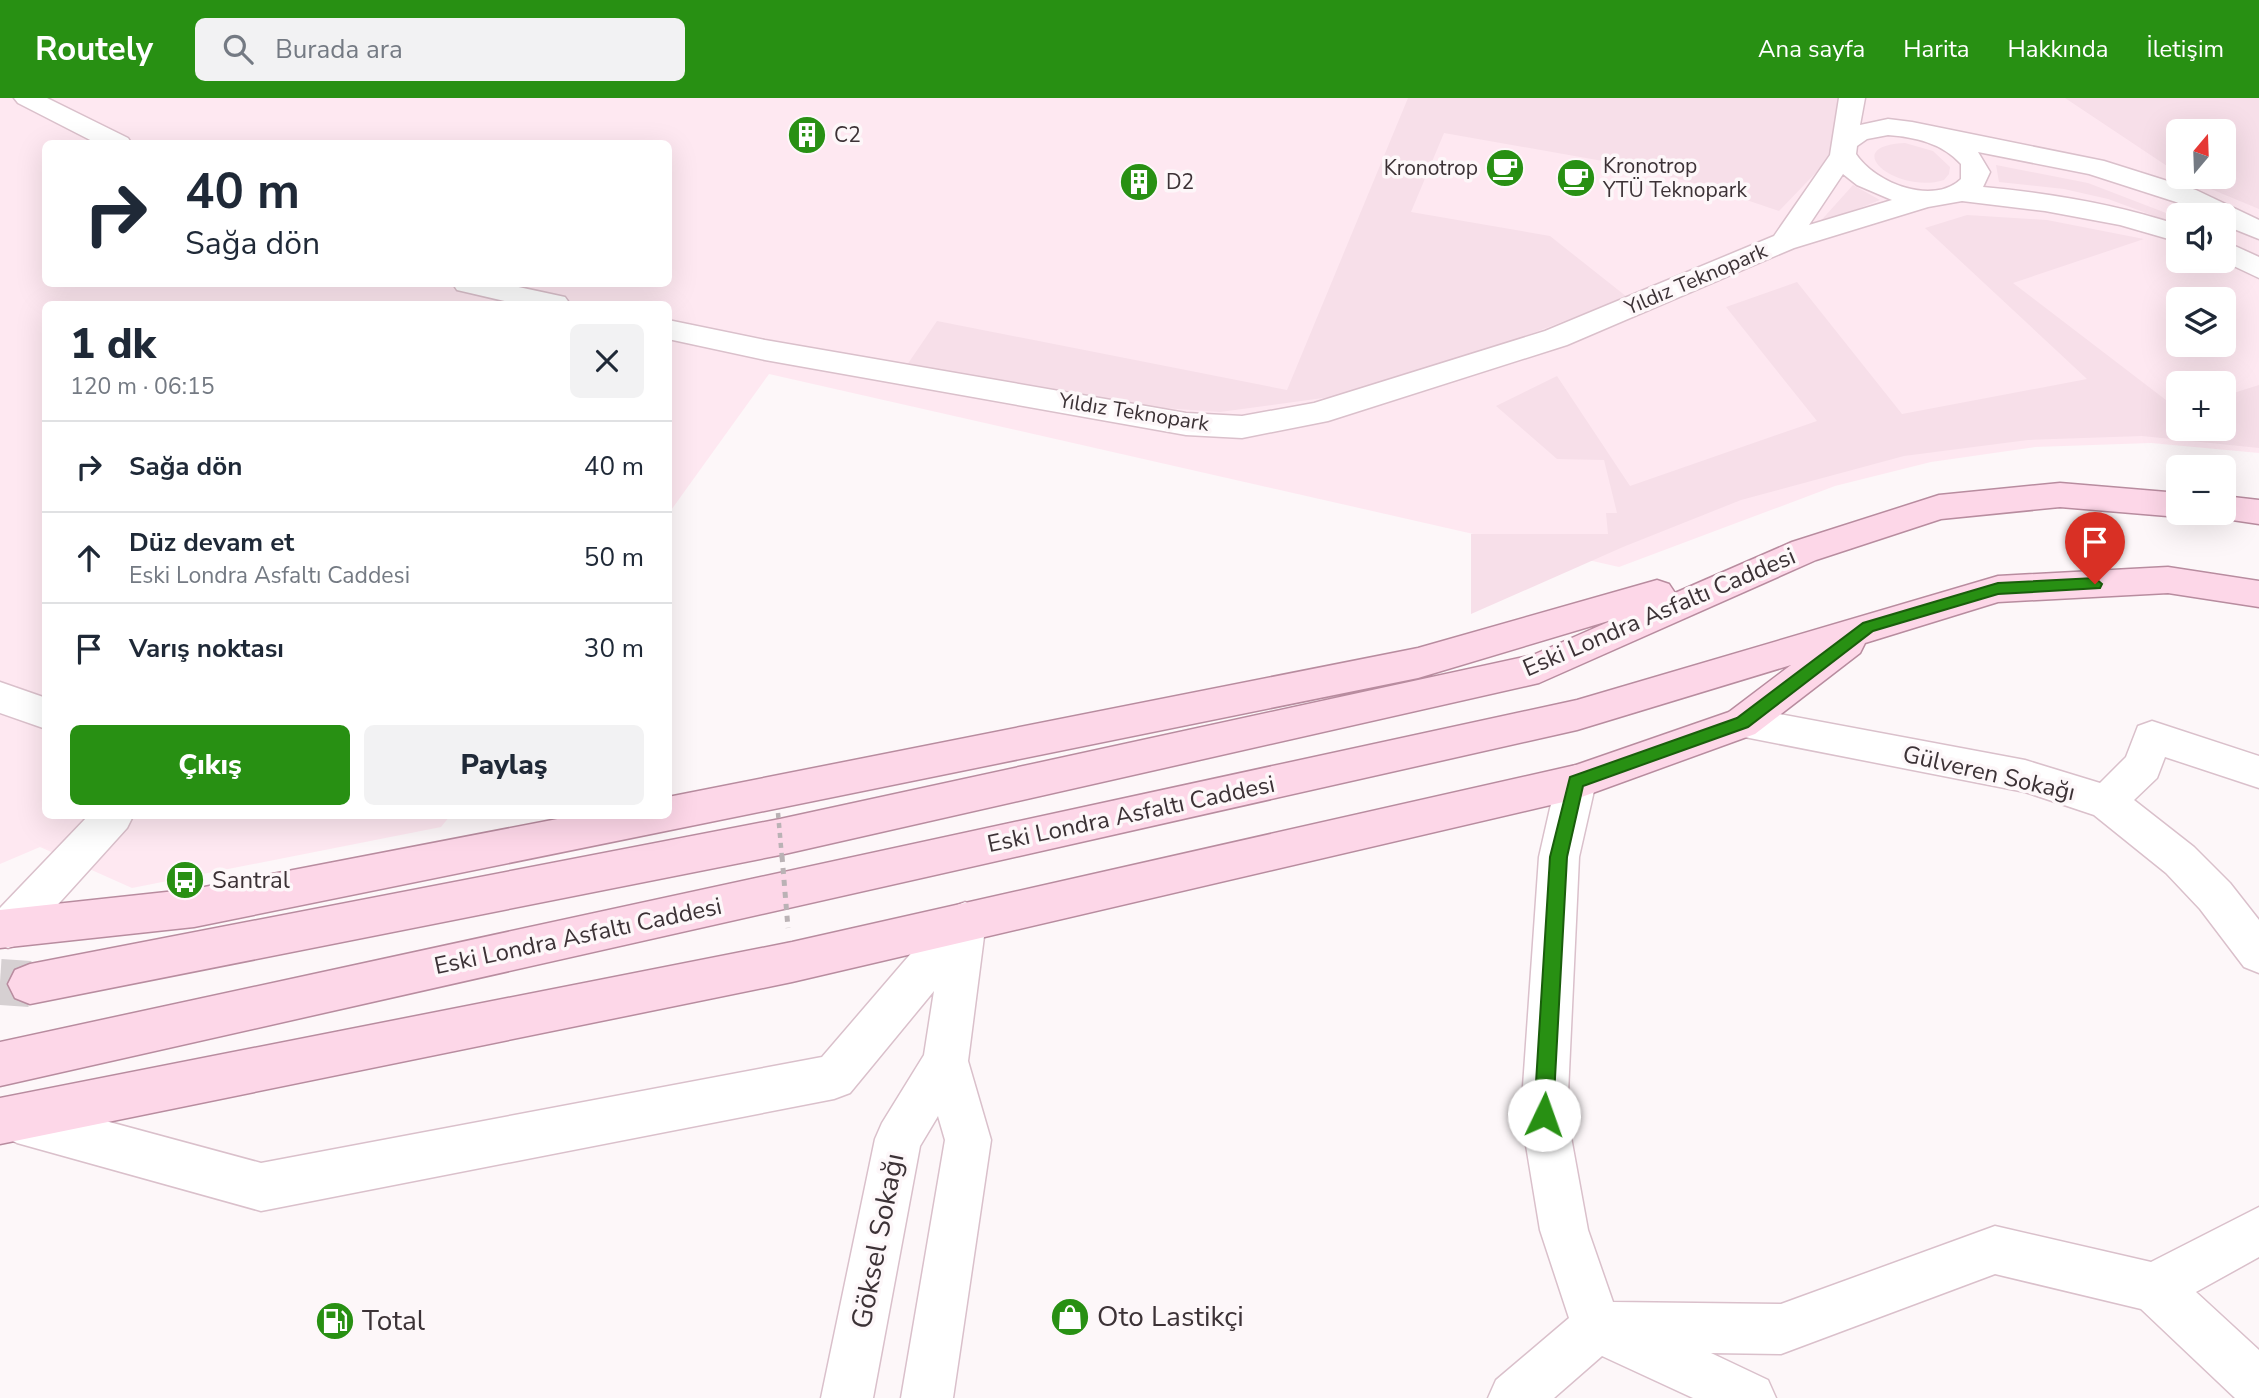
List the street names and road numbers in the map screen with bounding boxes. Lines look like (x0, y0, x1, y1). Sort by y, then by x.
street label: Yıldız Teknopark (1620, 236, 1772, 322)
street label: Yıldız Teknopark (1056, 386, 1212, 438)
street label: Eski Londra Asfaltı Caddesi (1518, 540, 1800, 684)
street label: Gülveren Sokağı (1900, 738, 2078, 808)
street label: Eski Londra Asfaltı Caddesi (984, 768, 1278, 860)
street label: Eski Londra Asfaltı Caddesi (431, 890, 725, 982)
street label: Göksel Sokağı (842, 1150, 914, 1332)

